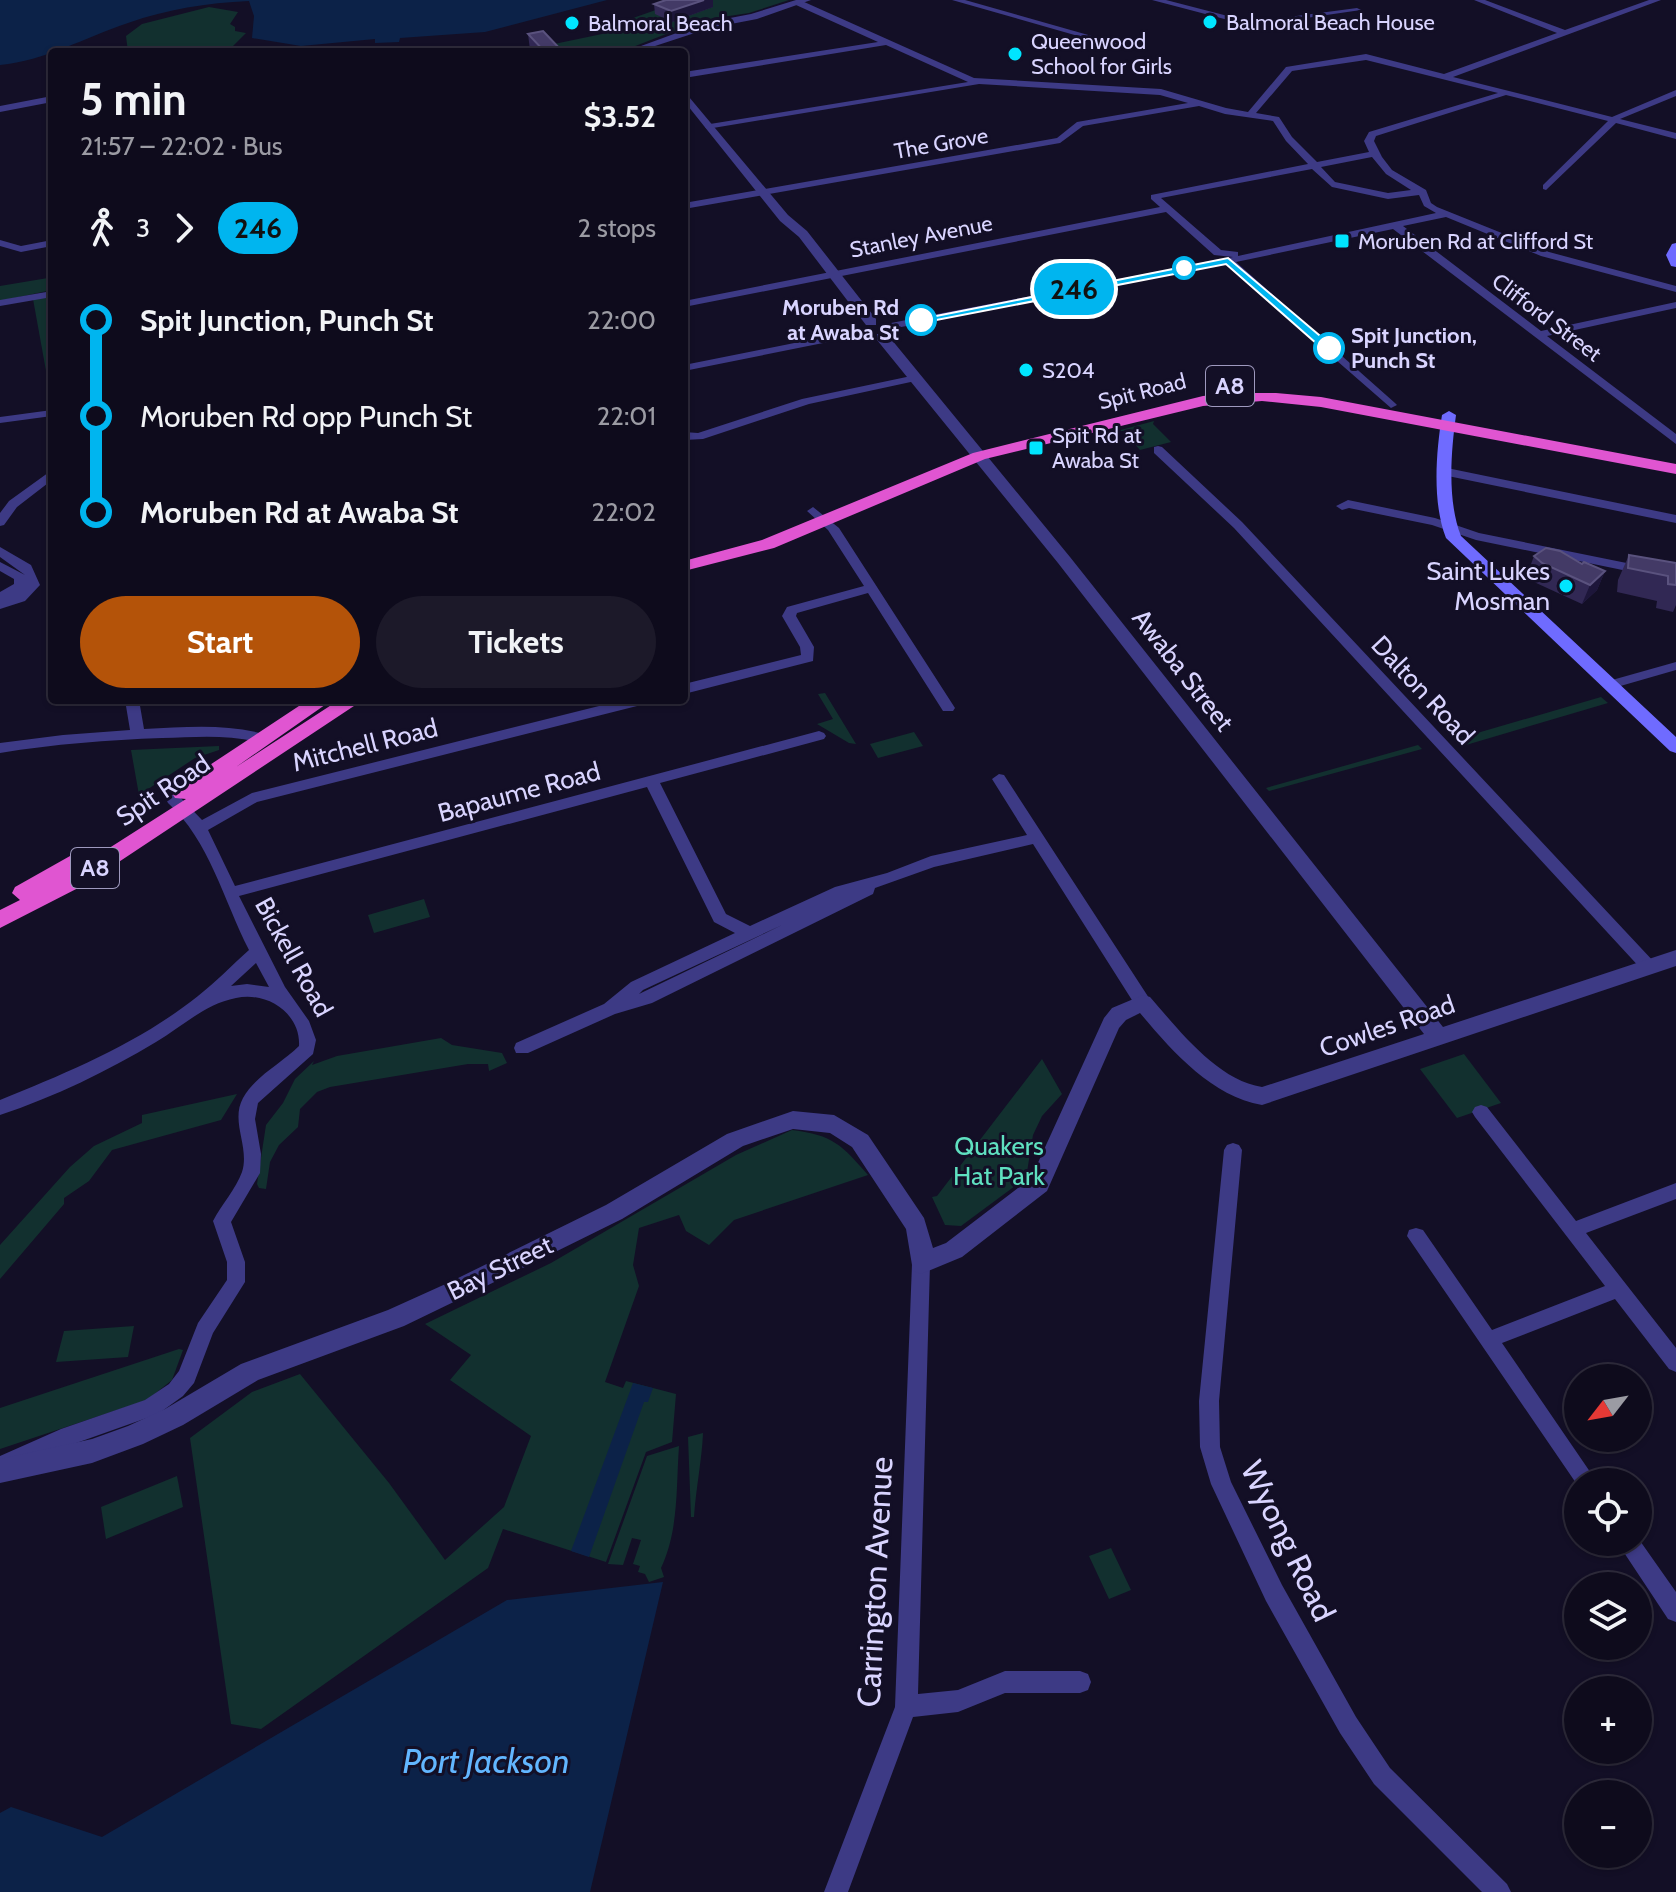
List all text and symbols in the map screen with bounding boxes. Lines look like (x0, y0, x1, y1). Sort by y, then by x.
place label: Balmoral Beach House (1226, 9, 1435, 36)
place label: Balmoral Beach (588, 10, 733, 37)
marker: Balmoral Beach House (1201, 13, 1219, 31)
marker: Balmoral Beach (563, 14, 581, 32)
place label: Queenwood School for Girls (1031, 28, 1172, 80)
marker: Queenwood School for Girls (1006, 45, 1024, 63)
text: 5 min (80, 73, 187, 126)
text: $3.52 (584, 98, 656, 135)
street label: The Grove (892, 122, 990, 165)
text: 21:57 – 22:02 · Bus (80, 130, 283, 162)
icon: walk (80, 206, 124, 250)
icon: forward (162, 206, 206, 250)
street label: Stanley Avenue (847, 209, 995, 264)
text: 246 (234, 211, 282, 245)
text: 3 (136, 212, 150, 244)
text: 2 stops (578, 212, 656, 244)
place label: Moruben Rd at Clifford St (1358, 228, 1594, 255)
marker: Moruben Rd at Clifford St (1333, 232, 1351, 250)
unlabelled marker (1173, 257, 1195, 279)
line badge: 246 (1028, 263, 1120, 315)
street label: Clifford Street (1487, 267, 1607, 368)
text: 246 (1050, 272, 1098, 306)
place label: Moruben Rd at Awaba St (782, 294, 899, 346)
text: Spit Junction, Punch St (140, 302, 434, 339)
text: 22:00 (587, 304, 656, 336)
marker: Moruben Rd at Awaba St (906, 305, 936, 335)
place label: Spit Junction, Punch St (1351, 322, 1477, 374)
marker: Spit Junction, Punch St (1314, 333, 1344, 363)
place label: S204 (1042, 357, 1095, 384)
marker: S204 (1017, 361, 1035, 379)
road number: A8 (1206, 366, 1254, 406)
street label: Spit Road (1095, 368, 1189, 415)
text: Moruben Rd opp Punch St (140, 398, 472, 435)
text: 22:01 (597, 400, 656, 432)
place label: Spit Rd at Awaba St (1052, 422, 1142, 474)
marker: Spit Rd at Awaba St (1027, 439, 1045, 457)
text: Moruben Rd at Awaba St (140, 494, 459, 531)
text: 22:02 (592, 496, 656, 528)
place label: Saint Lukes Mosman (1426, 555, 1550, 617)
marker: Saint Lukes Mosman (1557, 577, 1575, 595)
button: Start (80, 596, 360, 688)
button: Tickets (376, 596, 656, 688)
street label: Awaba Street (1125, 603, 1241, 738)
street label: Dalton Road (1365, 629, 1481, 751)
street label: Mitchell Road (289, 711, 441, 779)
street label: Spit Road (110, 747, 216, 833)
street label: Bapaume Road (434, 755, 604, 829)
road number: A8 (71, 848, 119, 888)
street label: Bickell Road (248, 892, 340, 1022)
street label: Cowles Road (1315, 988, 1459, 1064)
park label: Quakers Hat Park (953, 1130, 1045, 1192)
street label: Bay Street (442, 1229, 558, 1307)
north arrow (1564, 1364, 1652, 1452)
map controls (1564, 1364, 1652, 1868)
street label: Wyong Road (1233, 1454, 1344, 1627)
street label: Carrington Avenue (848, 1456, 901, 1708)
button: locate (1564, 1468, 1652, 1556)
button: layers (1564, 1572, 1652, 1660)
button: + (1564, 1676, 1652, 1764)
water label: Port Jackson (403, 1740, 569, 1782)
button: − (1564, 1780, 1652, 1868)

